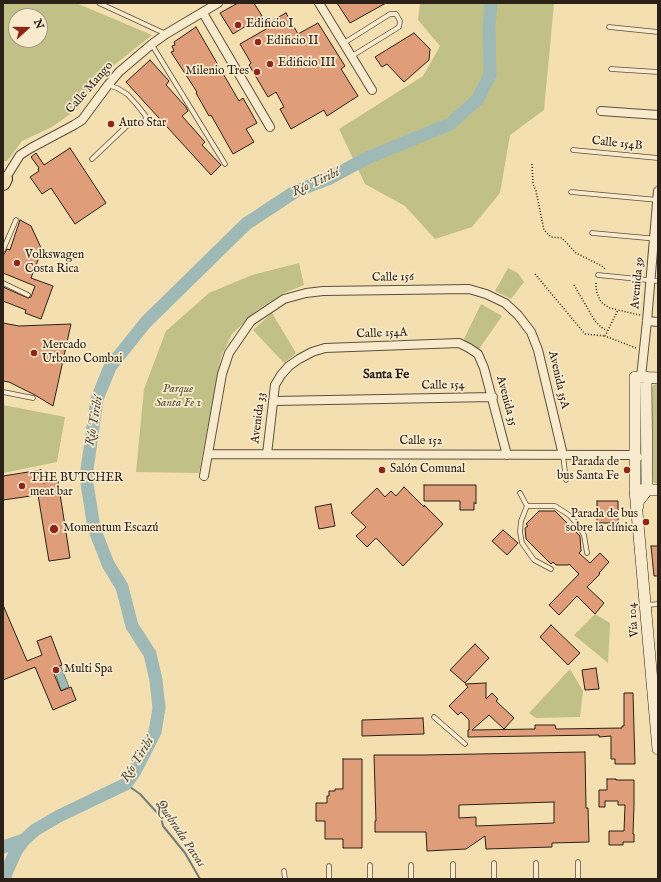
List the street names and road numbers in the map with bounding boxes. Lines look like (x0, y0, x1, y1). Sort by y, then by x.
street label: Calle Mango (64, 59, 116, 117)
street label: Calle 154B (591, 134, 643, 154)
street label: Avenida 39 (629, 256, 647, 310)
street label: Calle 156 (372, 270, 414, 286)
street label: Calle 154A (356, 326, 408, 342)
street label: Avenida 35A (544, 349, 572, 411)
street label: Avenida 35 (492, 374, 520, 428)
street label: Calle 154 (421, 378, 465, 394)
street label: Avenida 33 (249, 392, 269, 444)
street label: Calle 152 (400, 435, 442, 449)
street label: Vía 104 (625, 602, 643, 638)

